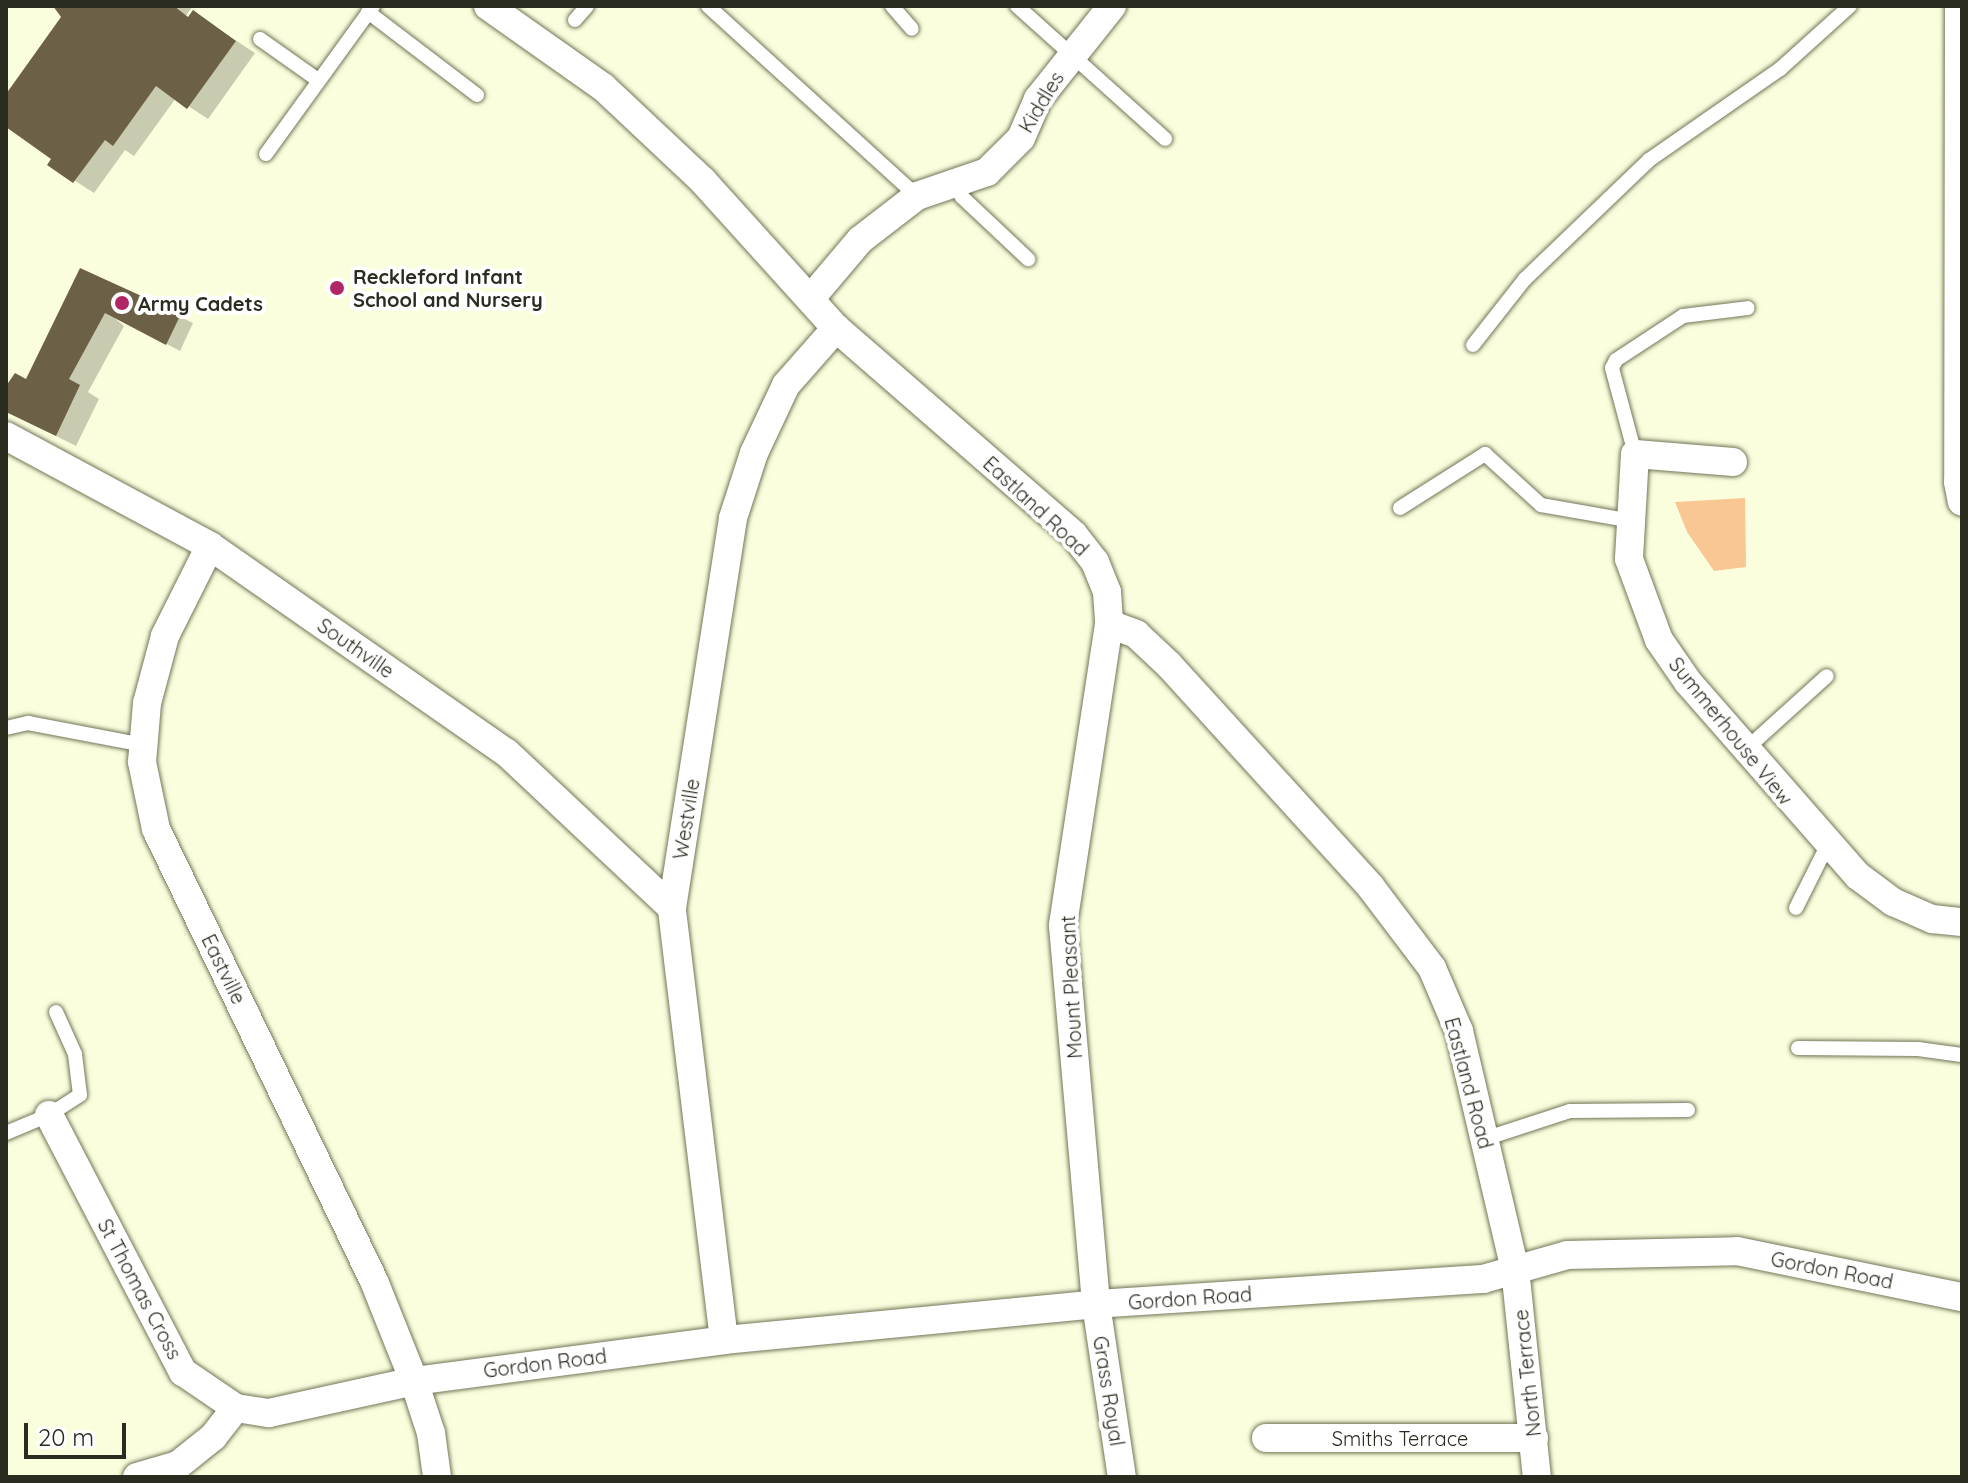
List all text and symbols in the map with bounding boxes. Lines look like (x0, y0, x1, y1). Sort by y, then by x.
street label: Kiddles (1013, 67, 1069, 137)
place label: Reckleford Infant School and Nursery (353, 264, 543, 311)
marker: Reckleford Infant School and Nursery (328, 279, 346, 297)
place label: Army Cadets (138, 291, 263, 315)
marker: Army Cadets (113, 294, 131, 312)
street label: Eastland Road (978, 451, 1094, 561)
street label: Southville (313, 613, 399, 683)
street label: Summerhouse View (1664, 652, 1798, 810)
street label: Westville (668, 777, 704, 861)
street label: Mount Pleasant (1055, 915, 1087, 1059)
street label: Eastville (197, 930, 251, 1008)
street label: Eastland Road (1440, 1015, 1498, 1151)
street label: St Thomas Cross (93, 1215, 187, 1363)
street label: Gordon Road (1769, 1246, 1895, 1294)
street label: Gordon Road (1127, 1282, 1253, 1314)
street label: North Terrace (1508, 1308, 1546, 1438)
street label: Grass Royal (1088, 1334, 1130, 1448)
street label: Gordon Road (482, 1344, 608, 1382)
scale bar (28, 1407, 130, 1457)
text: 20 m (38, 1422, 94, 1452)
street label: Smiths Terrace (1332, 1426, 1468, 1450)

